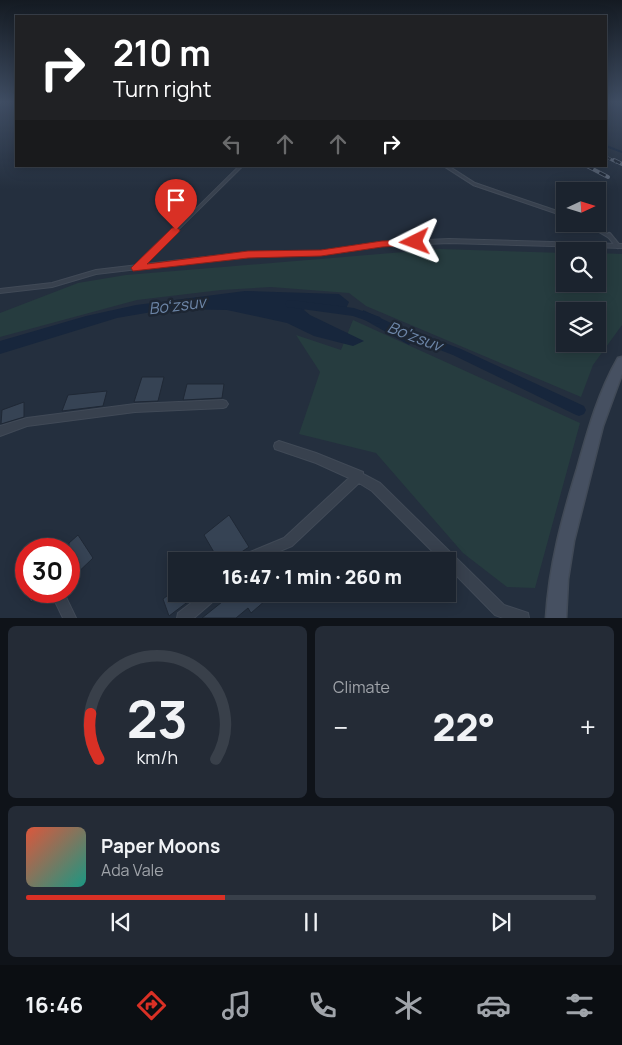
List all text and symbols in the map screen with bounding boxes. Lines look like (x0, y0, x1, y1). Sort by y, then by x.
text: 210 m (113, 29, 211, 77)
icon: right (30, 35, 95, 100)
text: Turn right (113, 74, 211, 104)
icon: left (218, 130, 246, 158)
icon: ahead (271, 130, 299, 158)
icon: ahead (324, 130, 352, 158)
icon: right (377, 130, 405, 158)
pin (155, 179, 197, 230)
north arrow (556, 182, 606, 232)
map controls (556, 182, 606, 352)
icon: arrive (162, 186, 190, 214)
position arrow (388, 215, 440, 267)
button: search (556, 242, 606, 292)
water label: Boʻzsuv (147, 290, 209, 319)
button: layers (556, 302, 606, 352)
water label: Bo'zsuv (385, 316, 447, 357)
speed limit sign: 30 (15, 538, 80, 603)
text: 16:47 · 1 min · 260 m (222, 564, 402, 590)
text: Climate (333, 676, 390, 698)
text: 23 (127, 683, 188, 754)
text: 22° (432, 700, 495, 752)
text: − (333, 708, 348, 746)
text: + (580, 708, 596, 746)
text: km/h (137, 745, 178, 769)
text: Paper Moons (101, 833, 220, 859)
text: Ada Vale (101, 859, 164, 881)
icon: previous (107, 908, 135, 936)
icon: pause (297, 908, 325, 936)
icon: next (487, 908, 515, 936)
icon: directions (134, 988, 169, 1023)
icon: music (219, 988, 254, 1023)
icon: phone (305, 988, 340, 1023)
icon: climate (391, 988, 426, 1023)
icon: car (476, 988, 511, 1023)
icon: filters (562, 988, 597, 1023)
text: 16:46 (25, 990, 83, 1020)

